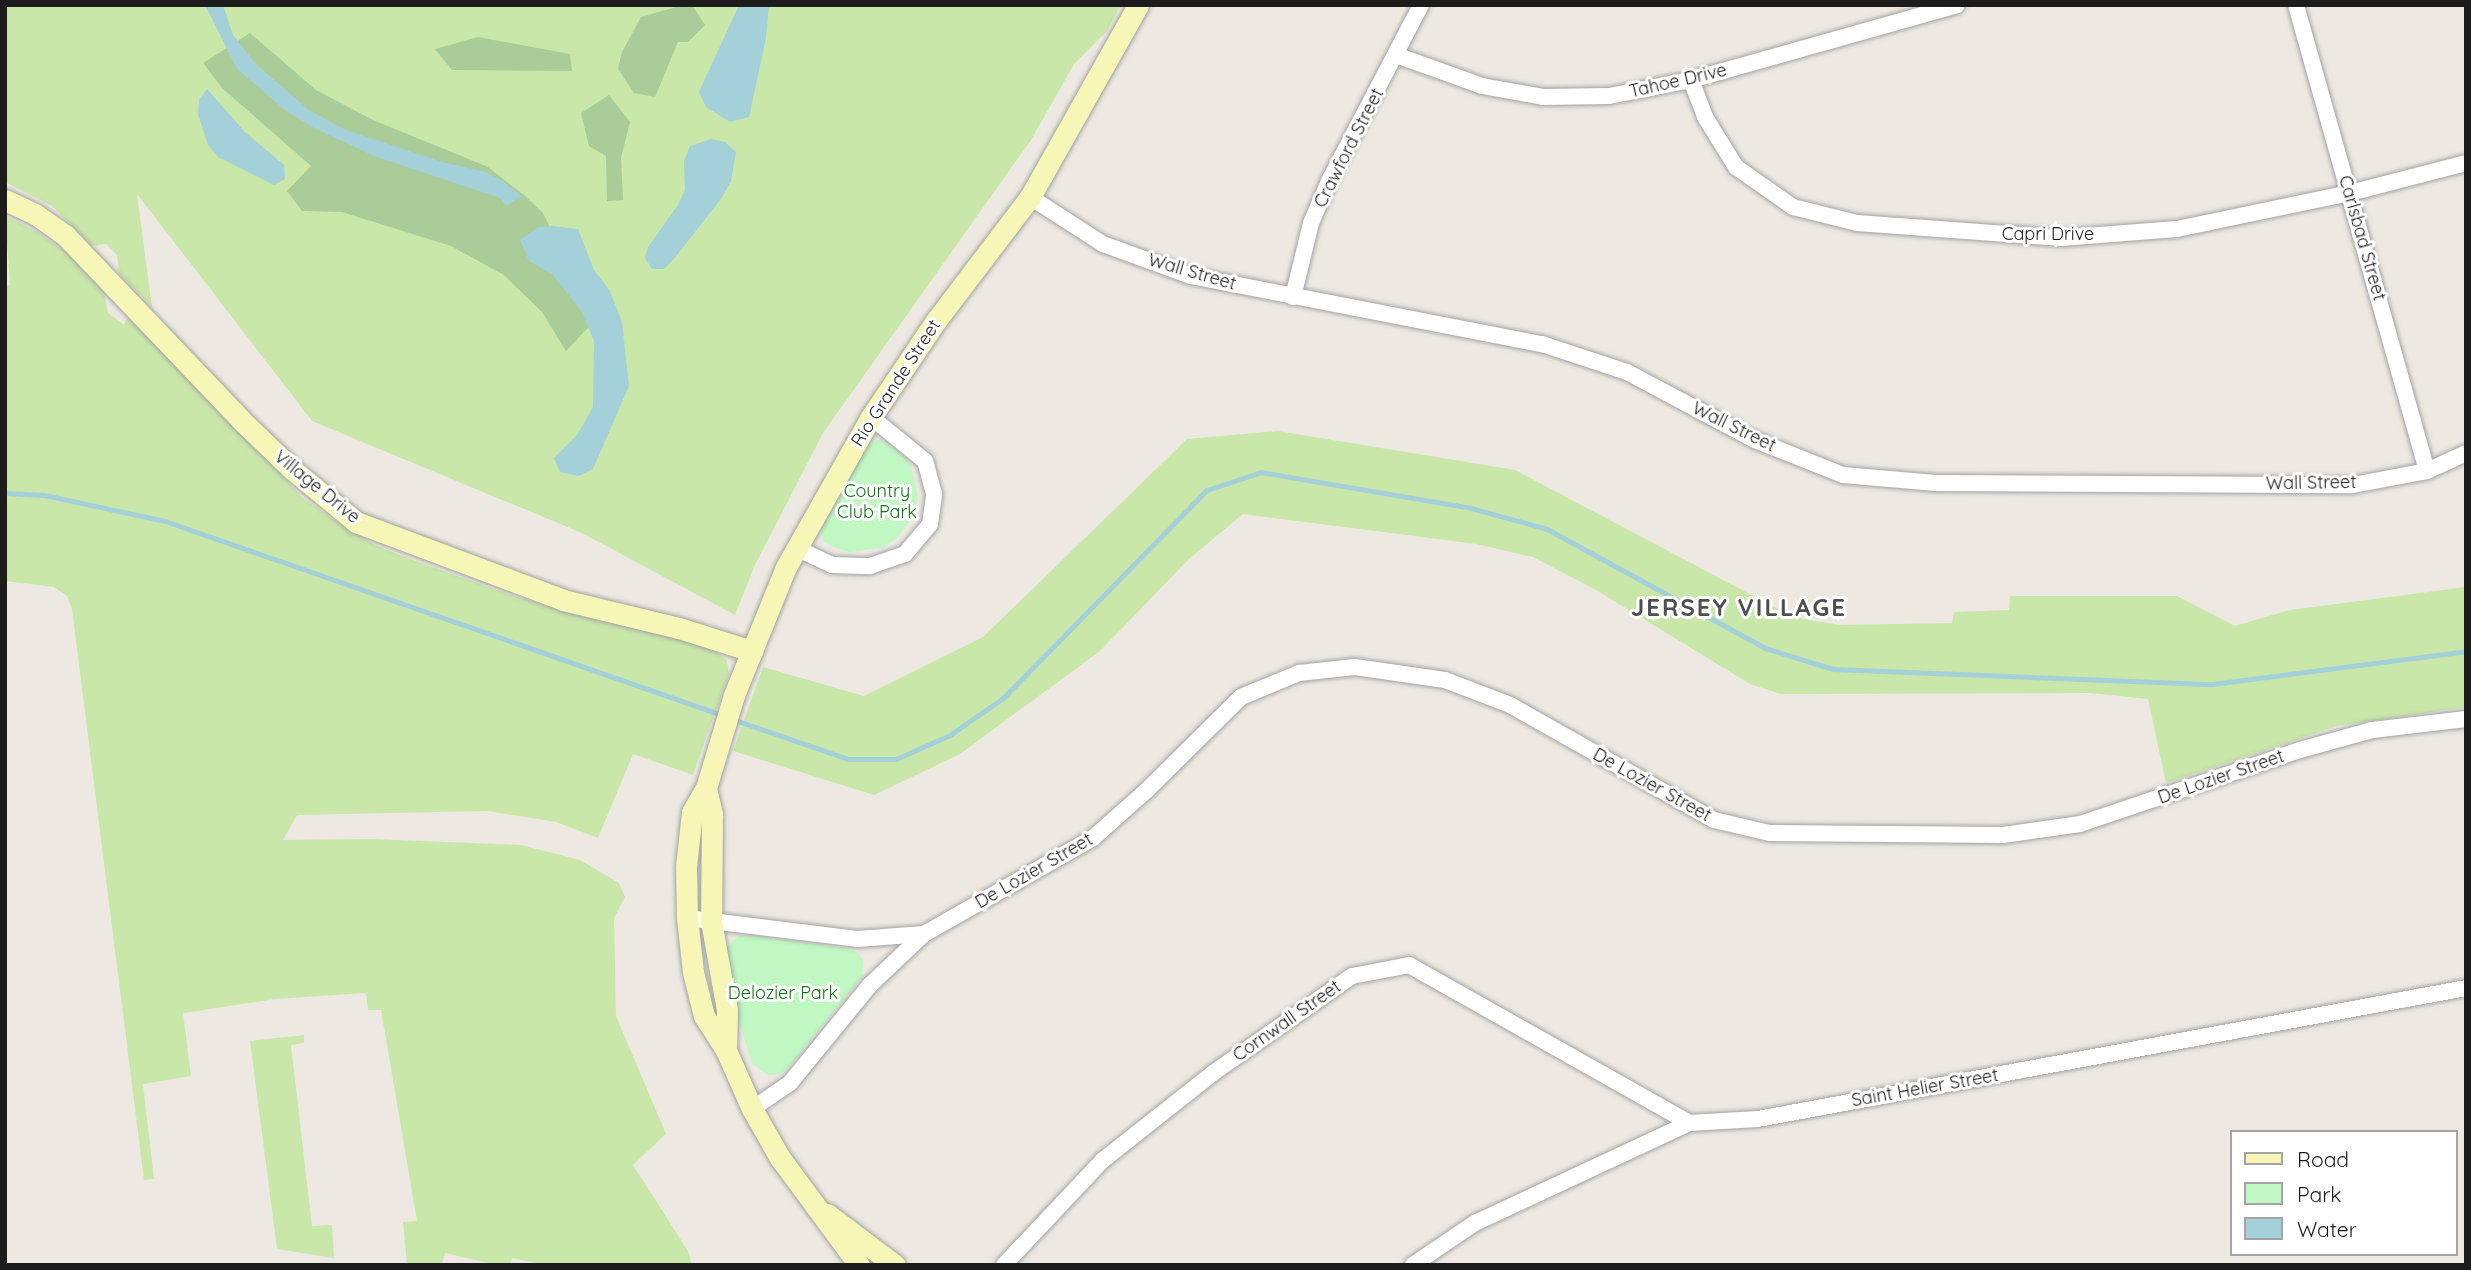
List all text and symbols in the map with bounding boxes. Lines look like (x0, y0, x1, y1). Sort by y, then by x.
street label: Tahoe Drive (1627, 59, 1729, 103)
street label: Crawford Street (1310, 85, 1388, 211)
street label: Carlsbad Street (2334, 173, 2390, 303)
street label: Capri Drive (2002, 223, 2094, 245)
street label: Wall Street (1146, 249, 1238, 295)
street label: Rio Grande Street (847, 315, 945, 451)
street label: Wall Street (1689, 397, 1779, 457)
street label: Village Drive (270, 446, 364, 528)
street label: Wall Street (2266, 471, 2356, 495)
park label: Country Club Park (837, 481, 917, 524)
district label: JERSEY VILLAGE (1633, 594, 1845, 622)
street label: De Lozier Street (1589, 744, 1715, 826)
street label: De Lozier Street (2155, 745, 2287, 809)
street label: De Lozier Street (971, 829, 1097, 913)
street label: Cornwall Street (1229, 976, 1345, 1066)
park label: Delozier Park (728, 982, 838, 1004)
street label: Saint Helier Street (1850, 1064, 2000, 1112)
legend (2230, 1130, 2457, 1256)
text: Road (2297, 1146, 2349, 1172)
text: Park (2297, 1181, 2341, 1207)
text: Water (2297, 1216, 2357, 1242)

